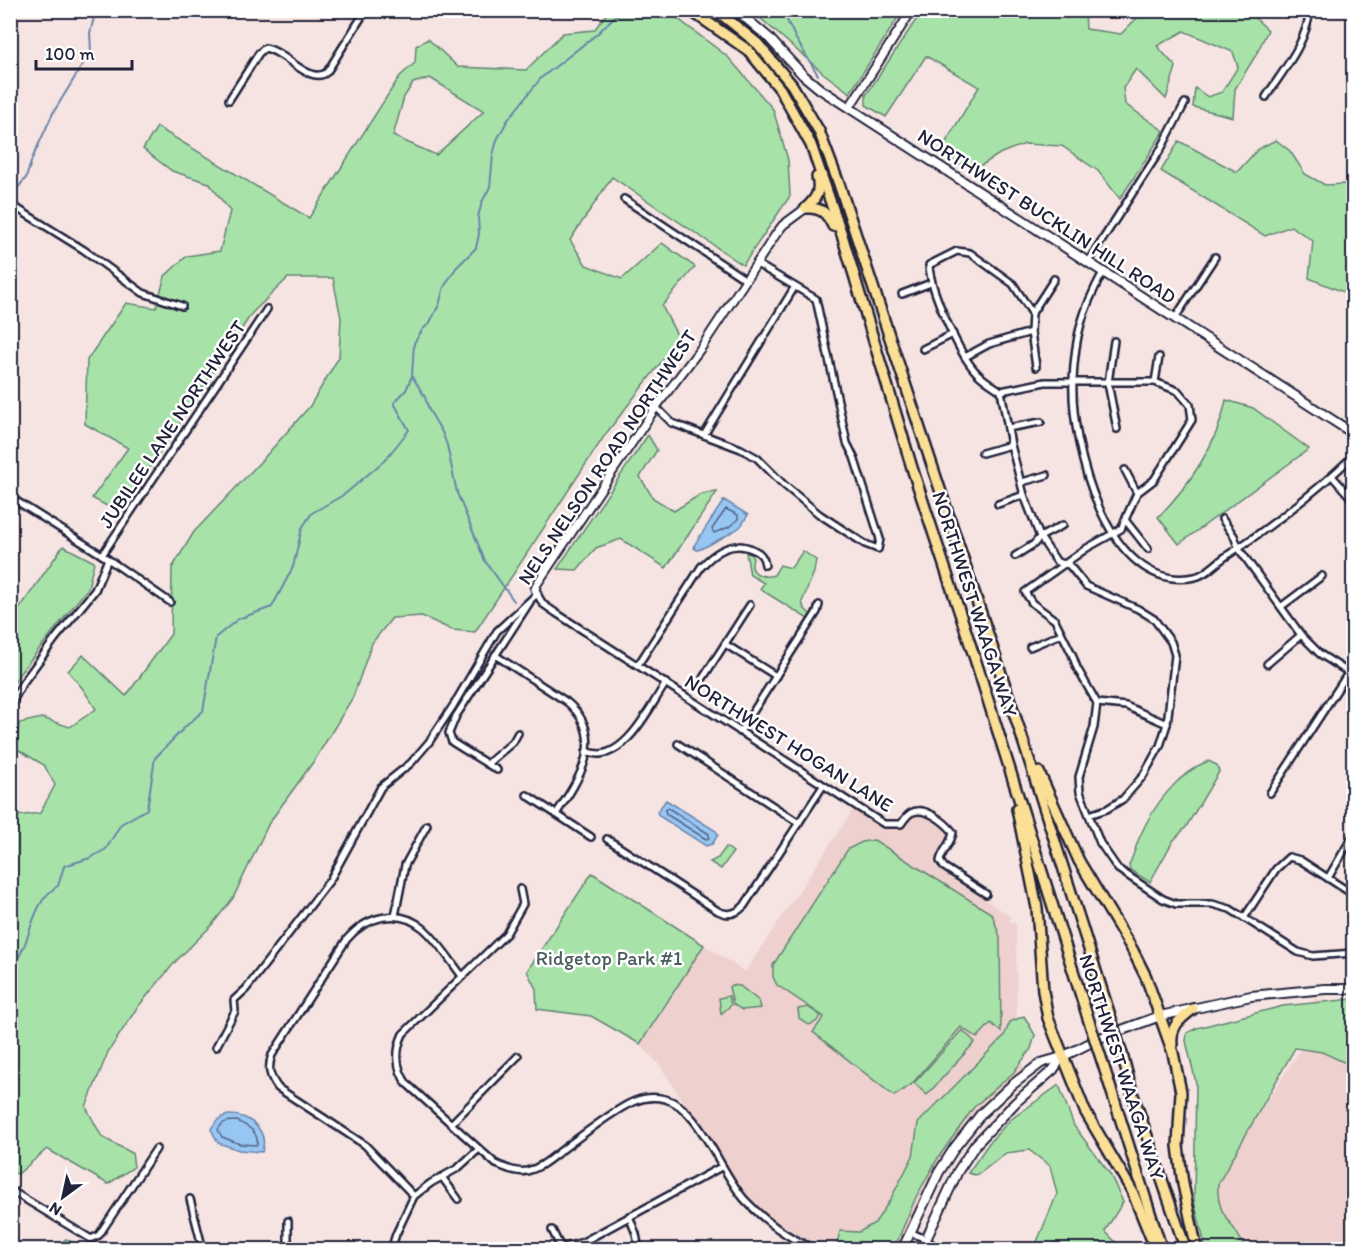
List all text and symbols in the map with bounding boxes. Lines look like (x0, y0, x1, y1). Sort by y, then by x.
scale bar (36, 33, 132, 71)
text: 100 m (45, 43, 95, 65)
street label: NORTHWEST BUCKLIN HILL ROAD (913, 123, 1181, 309)
street label: JUBILEE LANE NORTHWEST (93, 316, 251, 532)
street label: NELS NELSON ROAD NORTHWEST (513, 325, 701, 589)
street label: NORTHWEST WAAGA WAY (927, 488, 1023, 720)
street label: NORTHWEST HOGAN LANE (680, 669, 898, 817)
park label: Ridgetop Park #1 (536, 946, 682, 970)
street label: NORTHWEST WAAGA WAY (1074, 951, 1170, 1183)
north arrow (33, 1167, 93, 1227)
text: N (45, 1198, 65, 1220)

